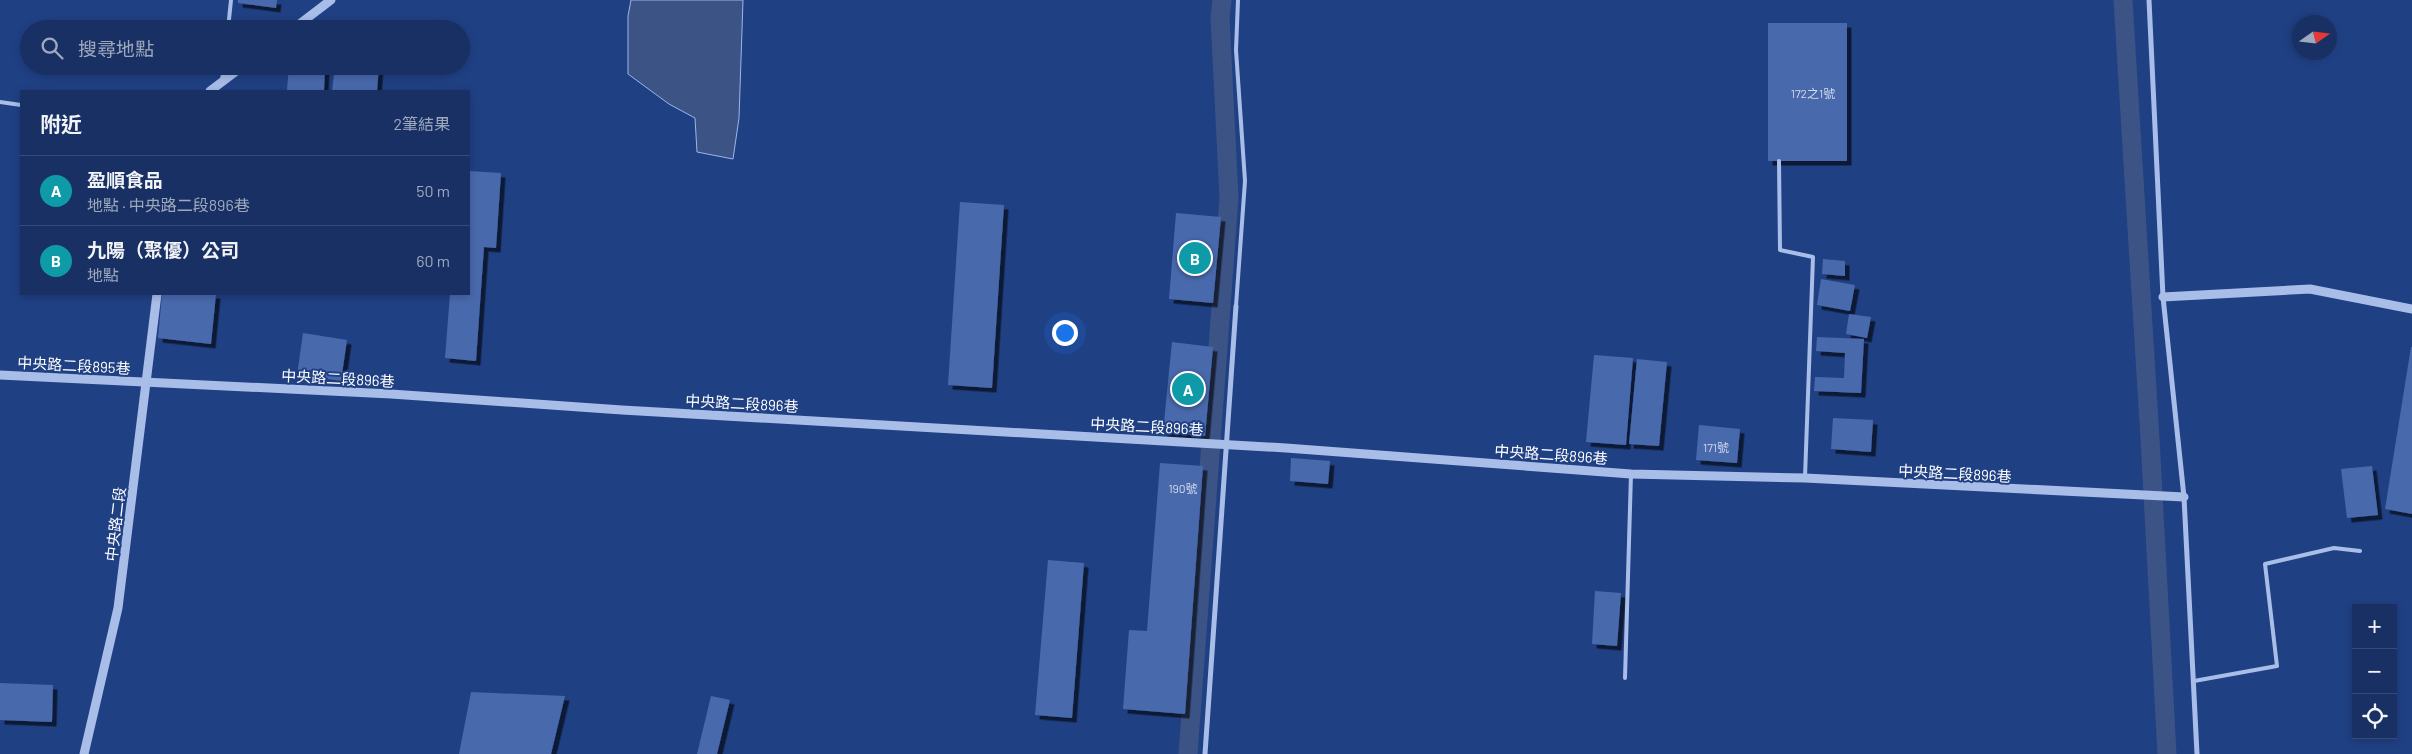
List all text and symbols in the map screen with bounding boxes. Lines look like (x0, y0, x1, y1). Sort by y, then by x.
north arrow (2292, 15, 2337, 60)
search box (20, 20, 470, 75)
icon: search (38, 34, 66, 62)
text: 搜尋地點 (78, 37, 154, 60)
house number: 172之1號 (1791, 86, 1835, 100)
text: 附近 (40, 111, 82, 136)
text: 2筆結果 (393, 114, 450, 133)
text: 盈順食品 (87, 168, 163, 191)
text: A (51, 181, 61, 200)
text: 50 m (416, 181, 450, 200)
text: 地點 · 中央路二段896巷 (87, 195, 250, 214)
text: 九陽（聚優）公司 (87, 238, 239, 261)
pin: B (1179, 239, 1211, 277)
text: B (51, 251, 61, 270)
text: 60 m (416, 251, 450, 270)
text: 地點 (87, 265, 119, 284)
your location (1052, 320, 1078, 346)
street label: 中央路二段895巷 (17, 353, 131, 377)
street label: 中央路二段896巷 (281, 366, 395, 390)
pin: A (1172, 370, 1204, 408)
street label: 中央路二段896巷 (685, 391, 799, 415)
street label: 中央路二段896巷 (1090, 414, 1204, 438)
house number: 171號 (1703, 440, 1729, 454)
street label: 中央路二段896巷 (1494, 441, 1608, 467)
street label: 中央路二段896巷 (1898, 461, 2012, 485)
house number: 190號 (1168, 481, 1198, 495)
street label: 中央路二段 (101, 486, 129, 562)
map controls (2352, 604, 2397, 739)
button: + (2352, 604, 2397, 649)
button: − (2352, 649, 2397, 694)
button: locate (2352, 694, 2397, 739)

